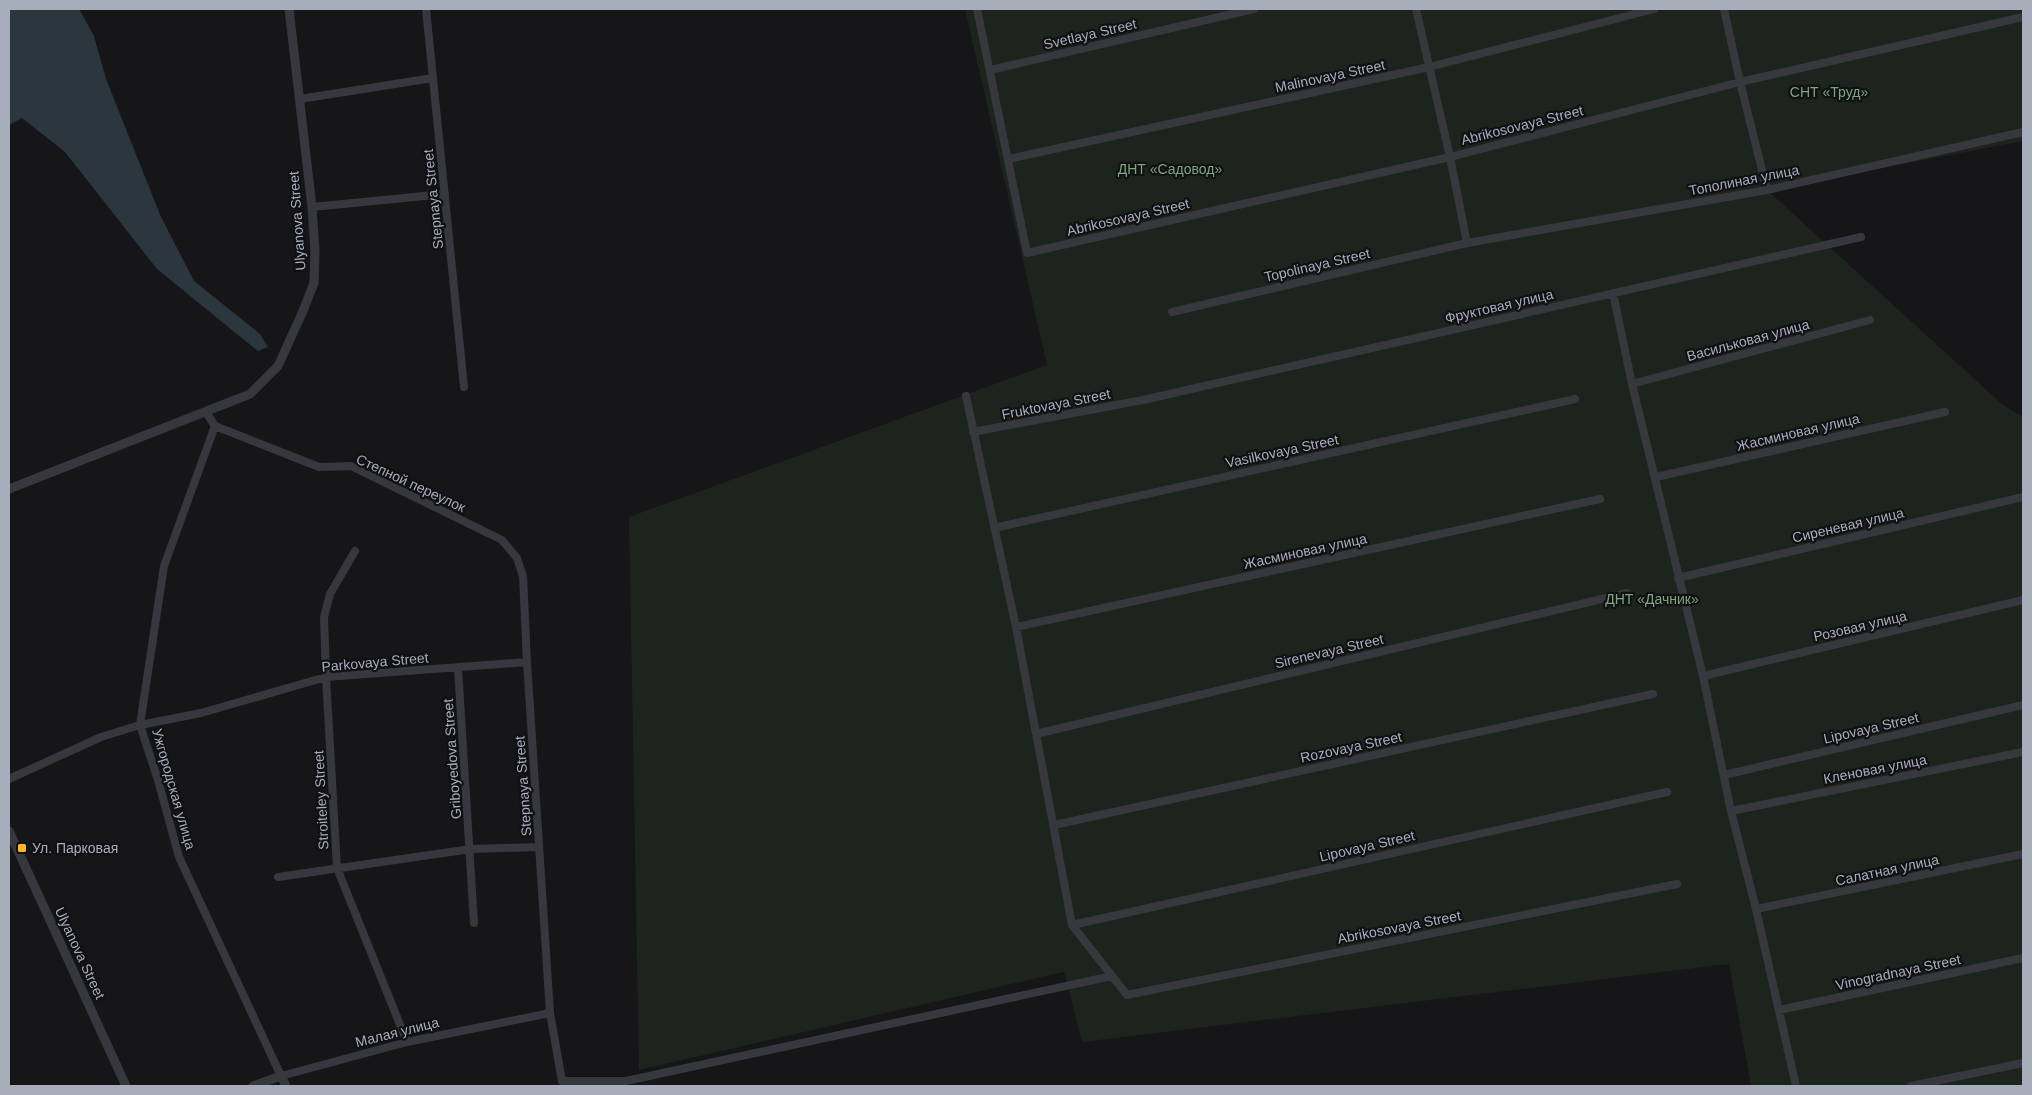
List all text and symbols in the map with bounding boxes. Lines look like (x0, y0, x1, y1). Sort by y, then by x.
street label: Svetlaya Street (1042, 16, 1138, 52)
street label: Malinovaya Street (1274, 57, 1387, 95)
park label: СНТ «Труд» (1790, 84, 1868, 100)
street label: Abrikosovaya Street (1459, 102, 1585, 148)
street label: Stepnaya Street (420, 148, 446, 250)
park label: ДНТ «Садовод» (1118, 161, 1222, 177)
street label: Тополиная улица (1688, 161, 1801, 199)
street label: Ulyanova Street (286, 171, 308, 271)
street label: Abrikosovaya Street (1065, 195, 1191, 239)
street label: Topolinaya Street (1262, 245, 1372, 285)
street label: Фруктовая улица (1443, 286, 1555, 326)
street label: Васильковая улица (1685, 316, 1811, 364)
street label: Fruktovaya Street (1000, 386, 1112, 422)
street label: Жасминовая улица (1735, 410, 1861, 454)
street label: Vasilkovaya Street (1224, 431, 1340, 471)
street label: Степной переулок (354, 451, 469, 516)
street label: Сиреневая улица (1791, 504, 1906, 546)
street label: Жасминовая улица (1242, 530, 1368, 572)
park label: ДНТ «Дачник» (1605, 591, 1699, 607)
street label: Розовая улица (1812, 607, 1908, 645)
street label: Sirenevaya Street (1273, 631, 1385, 671)
street label: Parkovaya Street (321, 649, 429, 675)
street label: Griboyedova Street (440, 698, 464, 820)
street label: Lipovaya Street (1822, 709, 1920, 747)
street label: Ужгородская улица (149, 727, 199, 851)
street label: Rozovaya Street (1299, 728, 1403, 766)
street label: Stepnaya Street (512, 735, 534, 837)
street label: Stroiteley Street (310, 750, 332, 850)
street label: Кленовая улица (1822, 751, 1928, 787)
street label: Lipovaya Street (1318, 827, 1416, 865)
place label: Ул. Парковая (32, 840, 118, 856)
marker: Ул. Парковая (16, 842, 28, 854)
street label: Салатная улица (1834, 851, 1941, 889)
street label: Ulyanova Street (52, 904, 108, 1002)
street label: Abrikosovaya Street (1336, 907, 1462, 947)
street label: Vinogradnaya Street (1834, 951, 1962, 993)
street label: Малая улица (354, 1014, 441, 1050)

